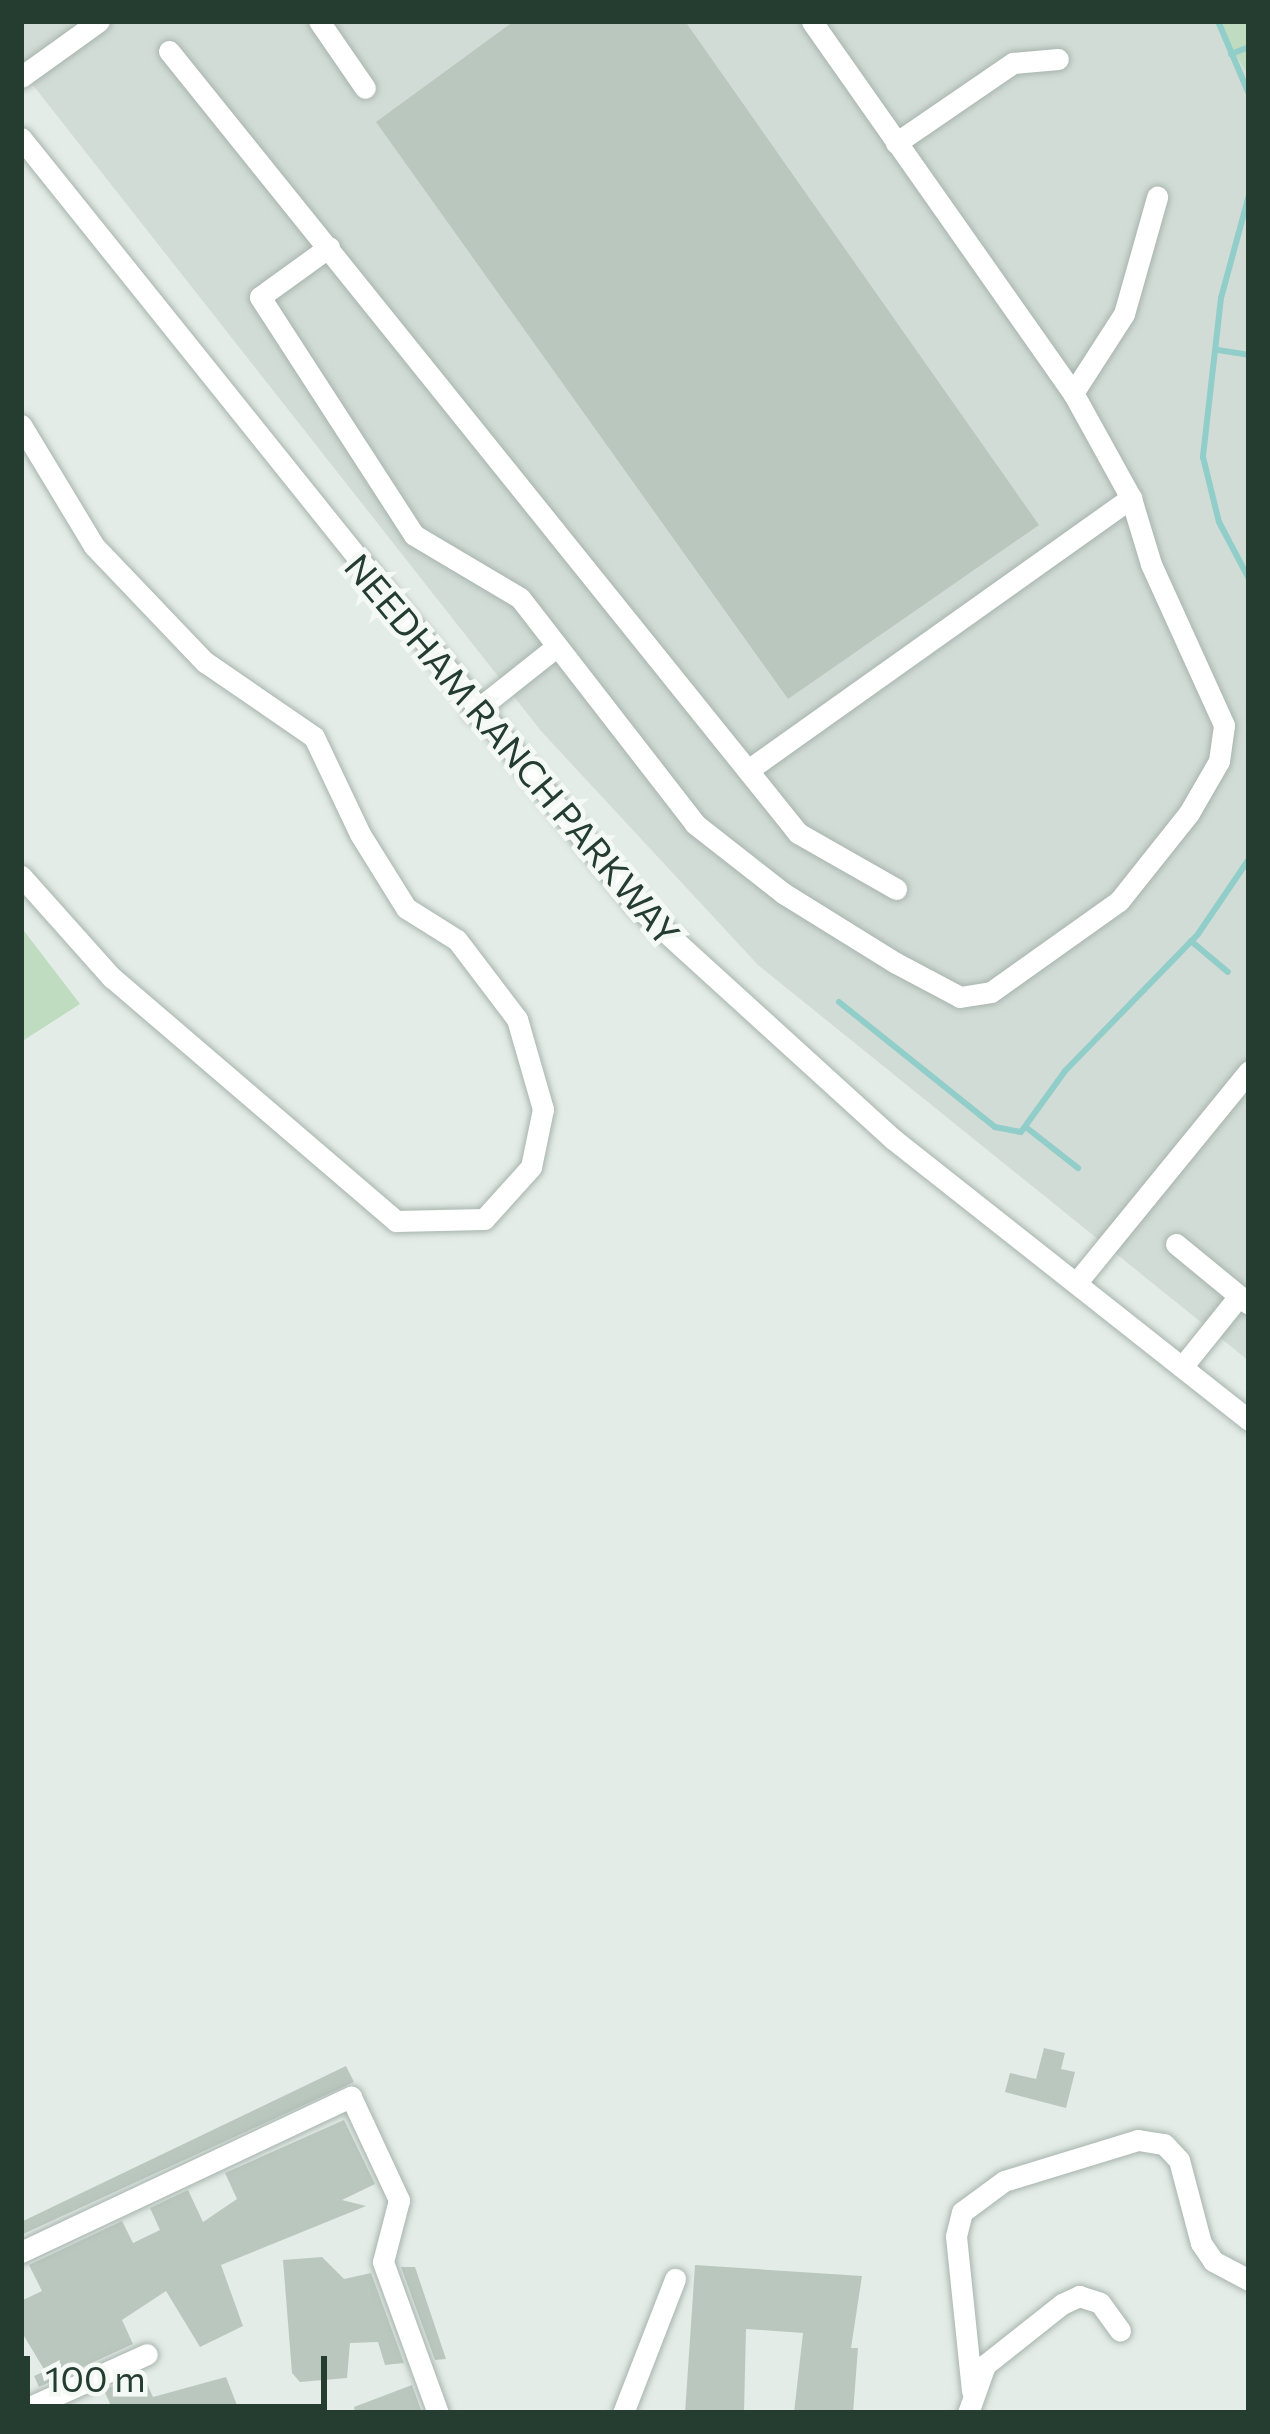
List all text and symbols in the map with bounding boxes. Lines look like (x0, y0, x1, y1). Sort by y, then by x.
street label: NEEDHAM RANCH PARKWAY (337, 545, 689, 953)
scale bar (30, 2332, 333, 2406)
text: 100 m (45, 2355, 146, 2399)

